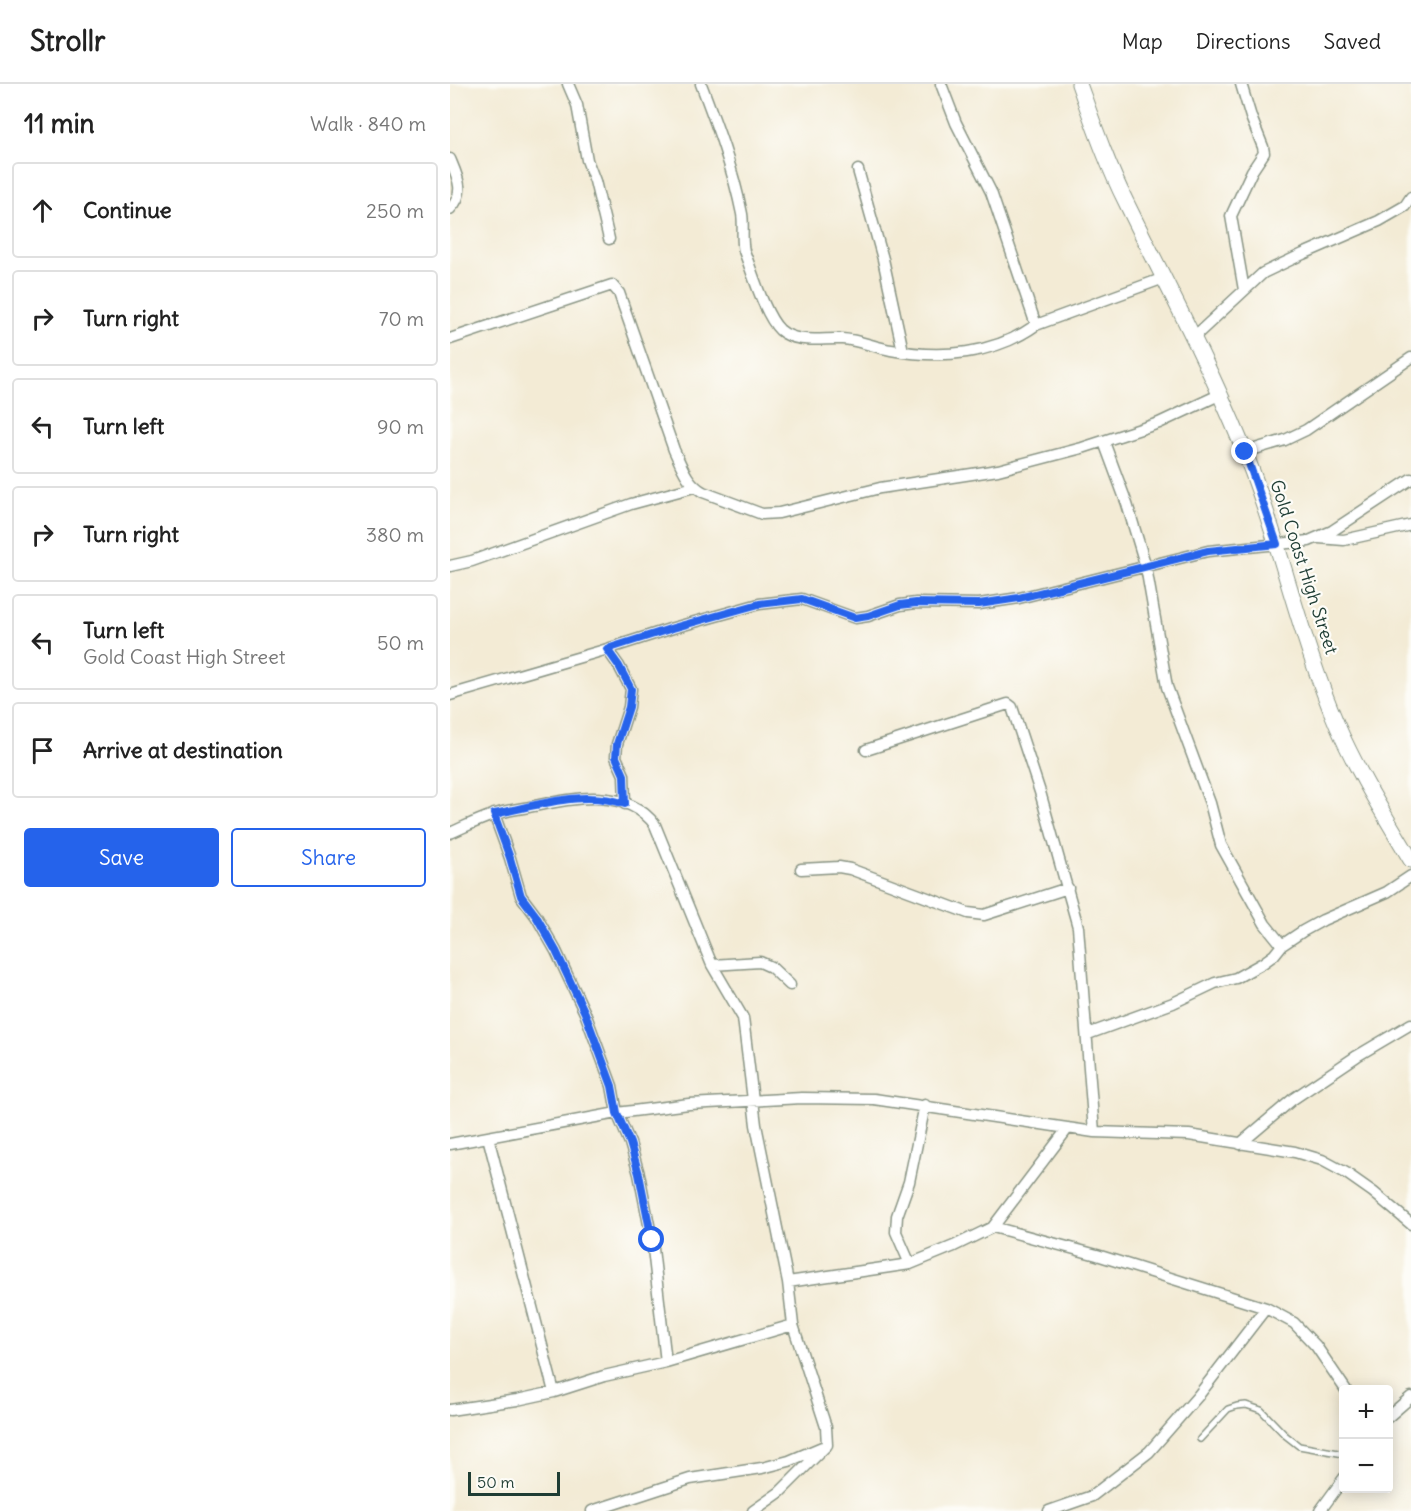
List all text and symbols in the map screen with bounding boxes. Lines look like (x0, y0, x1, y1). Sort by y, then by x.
text: Strollr (30, 23, 105, 59)
text: Map (1122, 28, 1163, 55)
text: Directions (1196, 28, 1290, 55)
text: Saved (1323, 28, 1381, 55)
text: 11 min (24, 107, 95, 140)
text: Walk · 840 m (310, 111, 426, 136)
icon: ahead (26, 194, 59, 227)
text: Continue (83, 196, 172, 224)
text: 250 m (366, 198, 424, 223)
icon: right (26, 302, 59, 335)
text: Turn right (83, 304, 179, 332)
text: 70 m (379, 306, 424, 331)
icon: left (26, 410, 59, 443)
text: Turn left (83, 412, 164, 440)
text: 90 m (377, 414, 424, 439)
route end (1231, 438, 1257, 464)
street label: Gold Coast High Street (1265, 477, 1344, 657)
icon: right (26, 518, 59, 551)
text: Turn right (83, 520, 179, 548)
text: 380 m (366, 522, 424, 547)
text: Turn left (83, 616, 164, 644)
icon: left (26, 626, 59, 659)
text: 50 m (377, 630, 424, 655)
text: Gold Coast High Street (83, 644, 286, 669)
icon: arrive (26, 734, 59, 767)
text: Arrive at destination (83, 736, 283, 764)
button: Save (24, 828, 219, 887)
button: Share (231, 828, 426, 887)
route start (638, 1226, 664, 1252)
map controls (1339, 1385, 1393, 1493)
button: + (1339, 1385, 1393, 1439)
button: − (1339, 1439, 1393, 1493)
scale bar (468, 1469, 560, 1496)
text: 50 m (477, 1472, 515, 1492)

